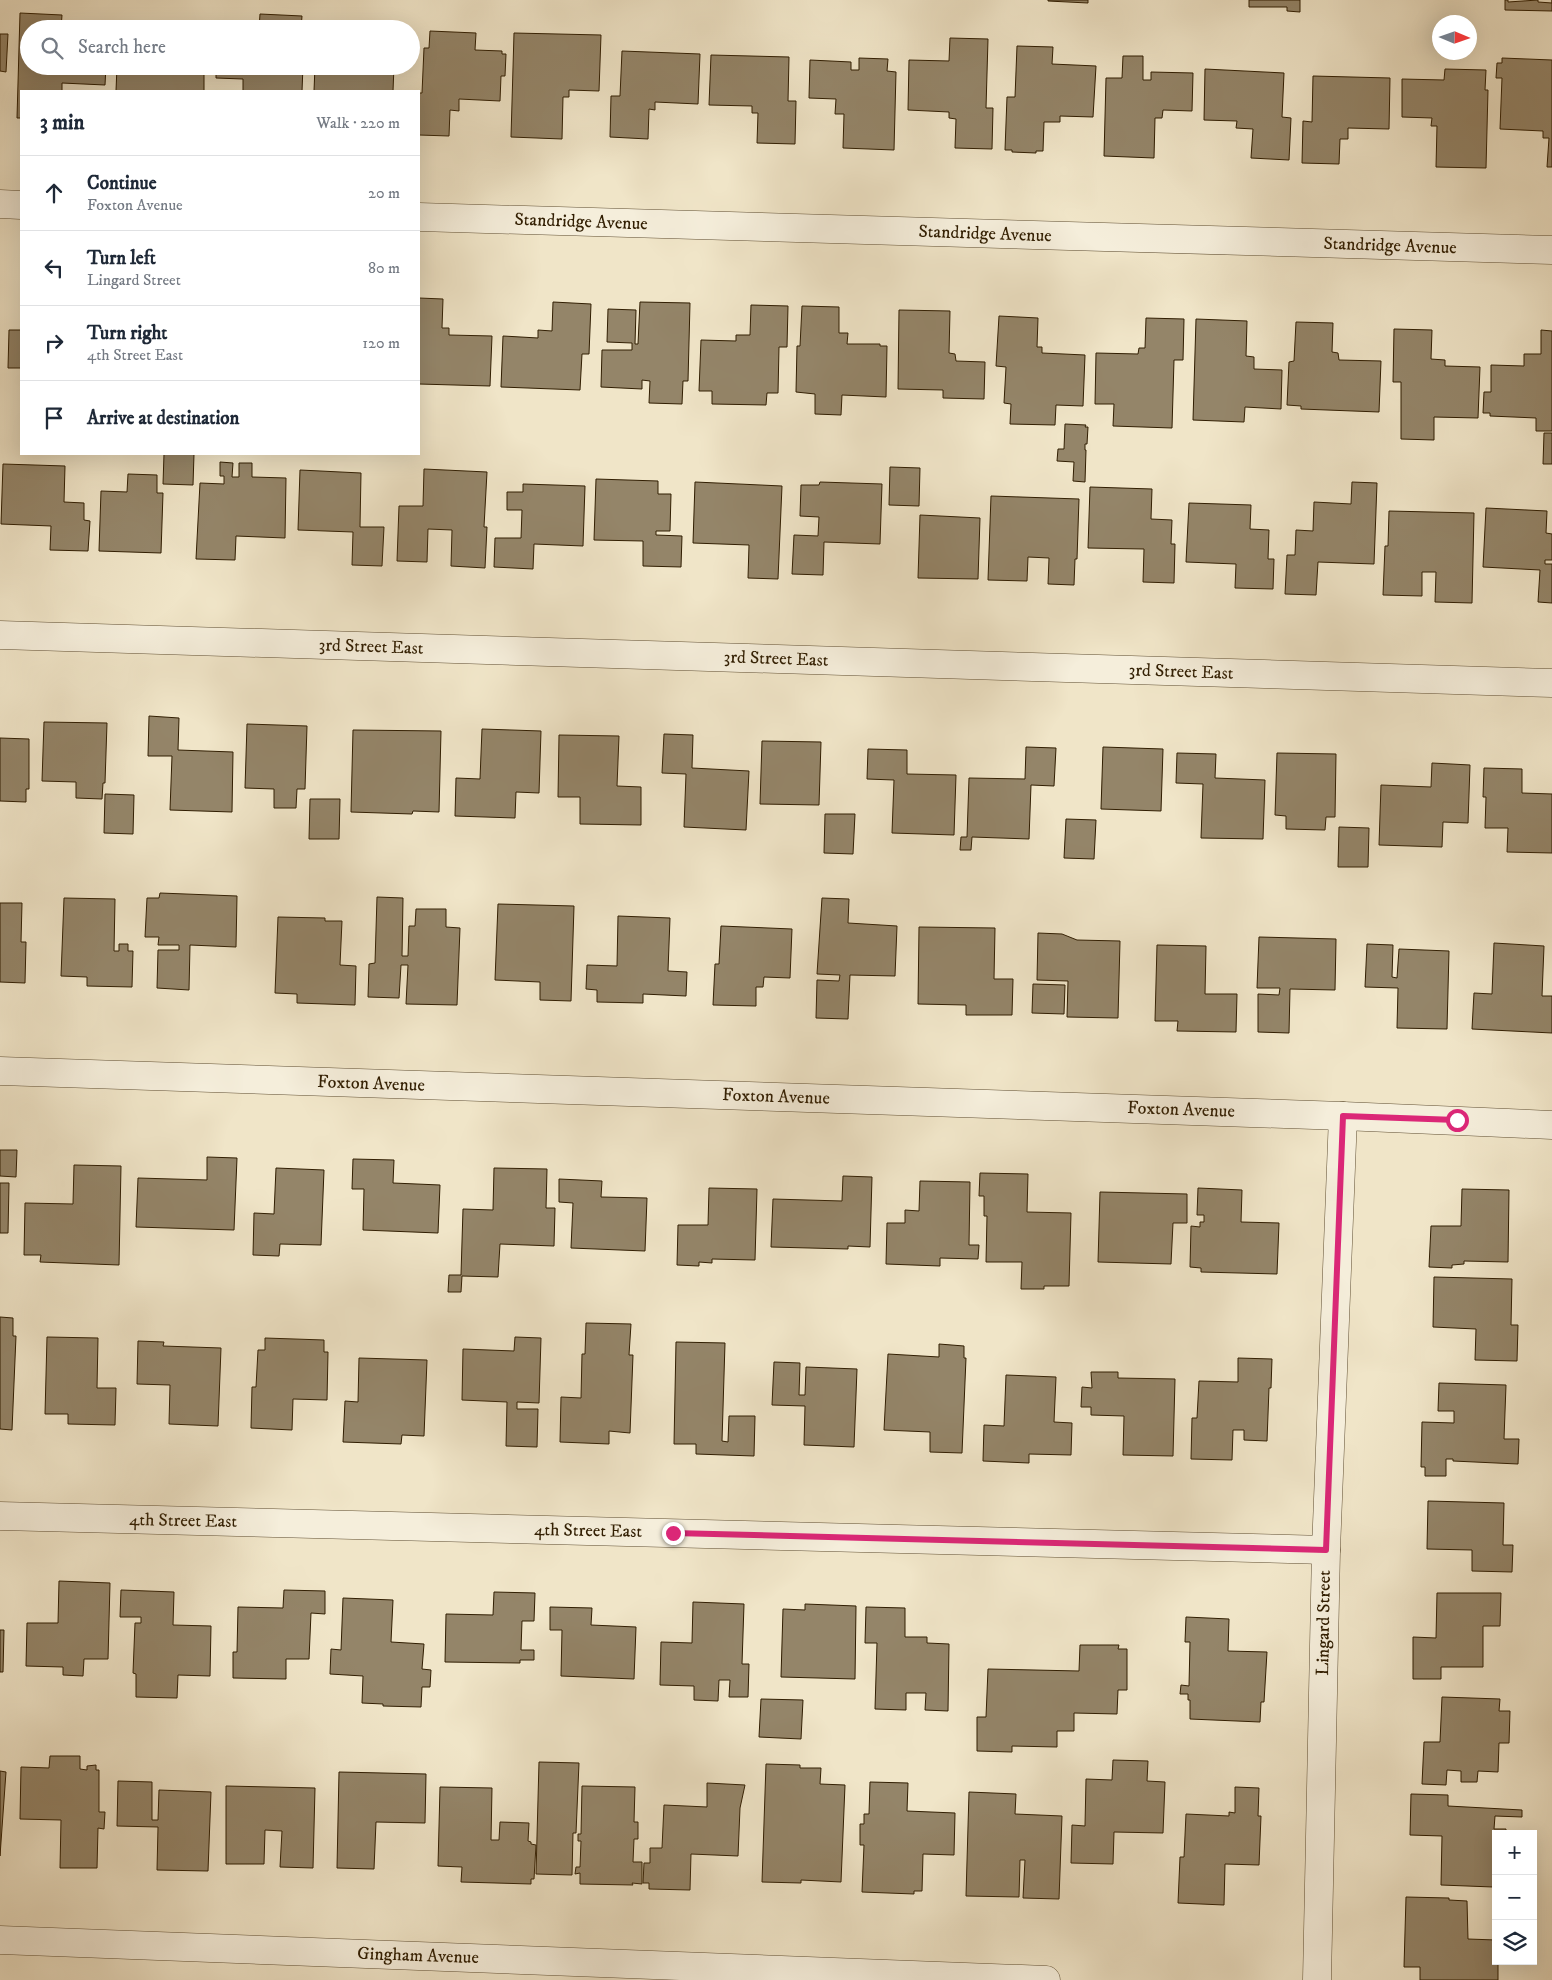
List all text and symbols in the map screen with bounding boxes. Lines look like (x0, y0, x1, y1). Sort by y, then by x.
north arrow (1432, 15, 1477, 60)
search box (20, 20, 420, 75)
icon: search (38, 34, 66, 62)
text: Search here (78, 36, 166, 59)
text: 3 min (40, 110, 85, 136)
text: Walk · 220 m (316, 113, 400, 133)
text: Continue (87, 172, 157, 195)
icon: ahead (40, 179, 68, 207)
text: 20 m (368, 183, 400, 203)
text: Foxton Avenue (87, 195, 183, 215)
street label: Standridge Avenue (514, 209, 648, 235)
street label: Standridge Avenue (918, 221, 1052, 247)
street label: Standridge Avenue (1323, 233, 1457, 259)
text: Turn left (87, 247, 156, 270)
icon: left (40, 254, 68, 282)
text: 80 m (368, 258, 400, 278)
text: Lingard Street (87, 270, 181, 290)
text: Turn right (87, 322, 167, 345)
icon: right (40, 329, 68, 357)
text: 120 m (362, 333, 400, 353)
text: 4th Street East (87, 345, 183, 365)
icon: arrive (40, 404, 68, 432)
text: Arrive at destination (87, 407, 239, 430)
street label: 3rd Street East (318, 634, 424, 660)
street label: 3rd Street East (723, 646, 829, 672)
street label: 3rd Street East (1128, 659, 1234, 685)
street label: Foxton Avenue (317, 1071, 425, 1097)
street label: Foxton Avenue (722, 1084, 830, 1110)
street label: Foxton Avenue (1127, 1097, 1235, 1123)
route start (1446, 1109, 1469, 1132)
street label: 4th Street East (129, 1509, 237, 1533)
street label: 4th Street East (534, 1519, 642, 1543)
route end (662, 1522, 685, 1545)
street label: Lingard Street (1312, 1570, 1336, 1676)
map controls (1492, 1830, 1537, 1965)
button: + (1492, 1830, 1537, 1875)
button: − (1492, 1875, 1537, 1920)
button: layers (1492, 1920, 1537, 1965)
street label: Gingham Avenue (357, 1943, 479, 1969)

